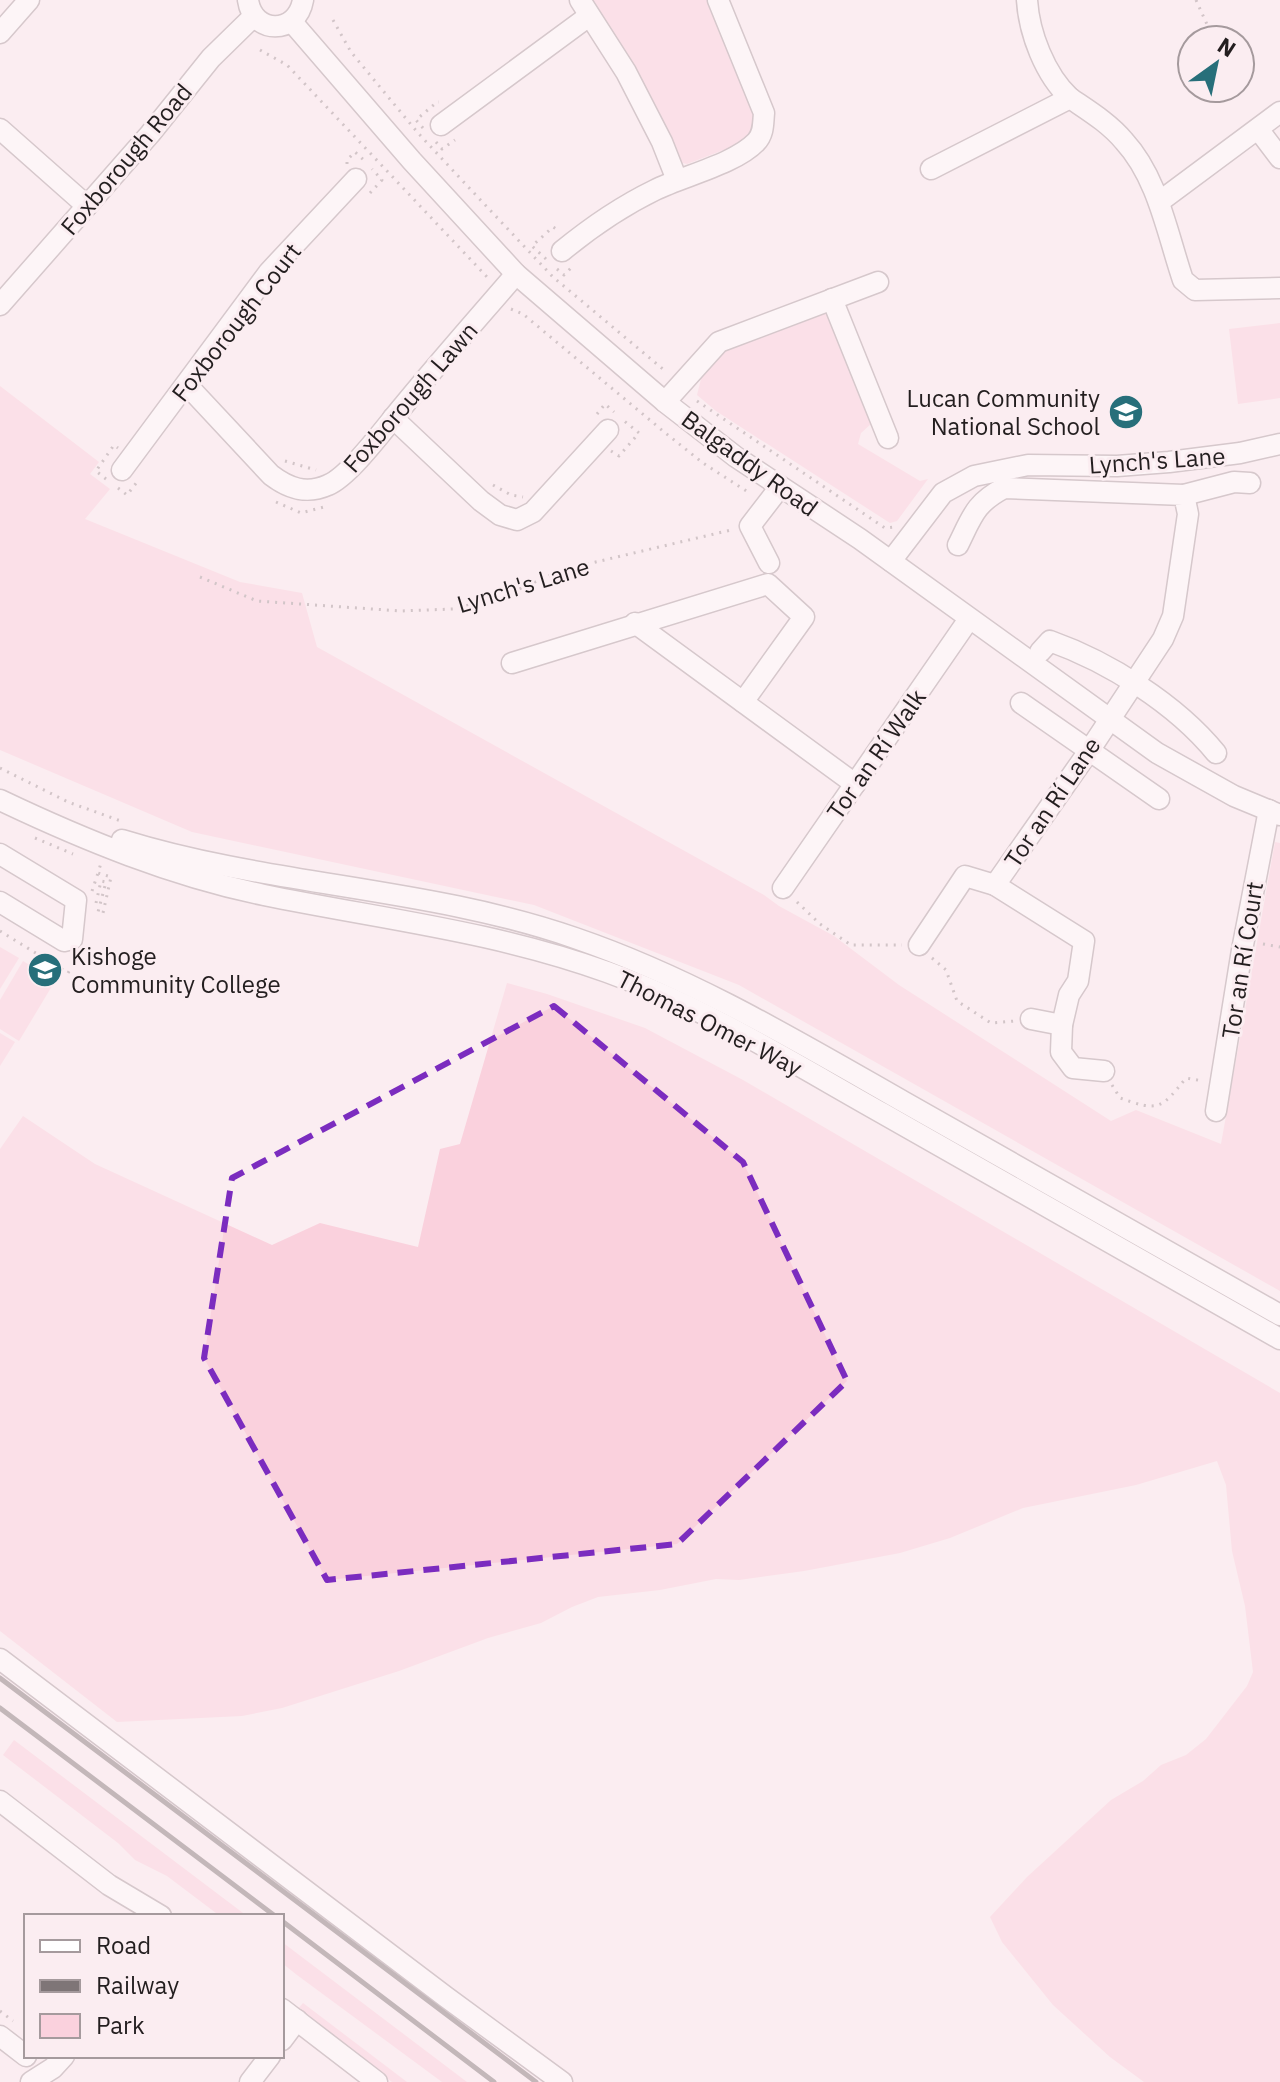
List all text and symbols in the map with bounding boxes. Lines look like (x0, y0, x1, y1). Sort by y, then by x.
north arrow (1176, 24, 1256, 104)
text: N (1213, 30, 1242, 63)
street label: Foxborough Road (53, 77, 199, 241)
street label: Foxborough Court (164, 236, 308, 408)
street label: Foxborough Lawn (336, 315, 484, 479)
place label: Lucan Community National School (906, 382, 1100, 442)
school or university icon: Lucan Community National School (1107, 393, 1145, 431)
street label: Balgaddy Road (675, 403, 825, 523)
street label: Lynch's Lane (1088, 439, 1226, 481)
street label: Lynch's Lane (453, 550, 593, 620)
street label: Tor an Rí Walk (819, 682, 933, 826)
street label: Tor an Rí Lane (997, 731, 1107, 873)
street label: Tor an Rí Court (1214, 879, 1270, 1041)
place label: Kishoge Community College (71, 940, 281, 1000)
school or university icon: Kishoge Community College (26, 951, 64, 989)
street label: Thomas Omer Way (612, 963, 808, 1083)
legend (24, 1914, 284, 2058)
text: Road (96, 1929, 151, 1961)
text: Railway (96, 1969, 179, 2001)
text: Park (96, 2009, 145, 2041)

